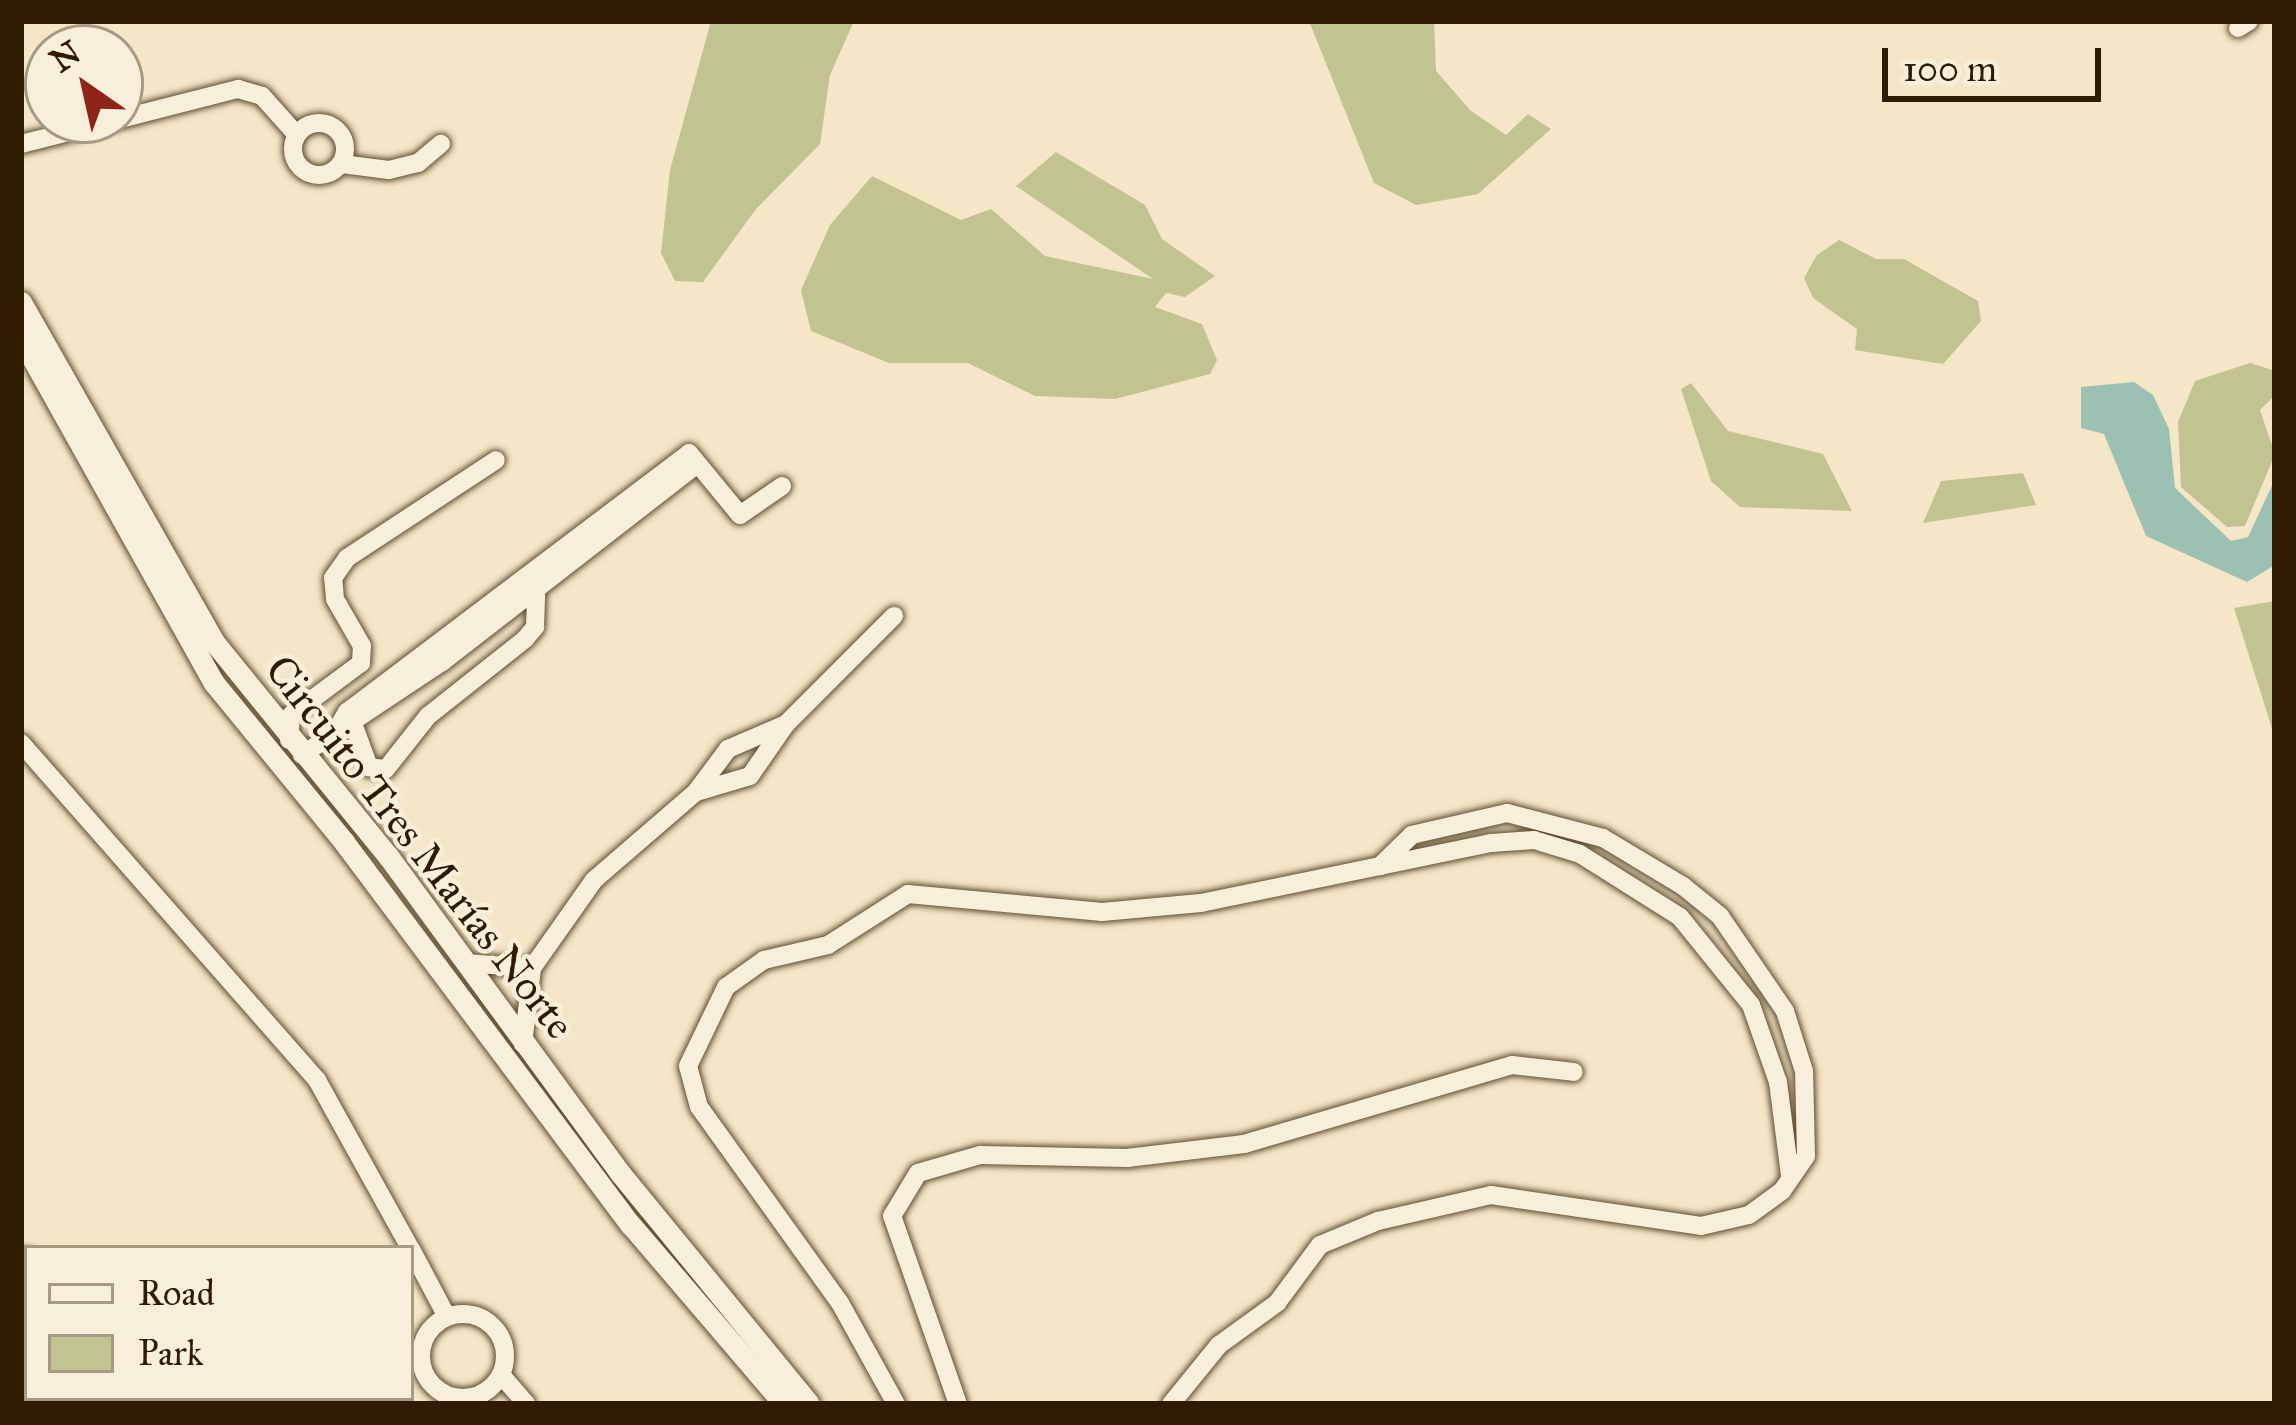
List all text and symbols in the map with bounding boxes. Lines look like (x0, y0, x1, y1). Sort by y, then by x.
north arrow (24, 24, 144, 144)
scale bar (1888, 24, 2107, 98)
text: N (43, 32, 88, 81)
text: 100 m (1903, 47, 1997, 91)
street label: Circuito Tres Marías Norte (255, 645, 585, 1049)
legend (24, 1245, 414, 1401)
text: Road (138, 1271, 215, 1315)
text: Park (138, 1331, 203, 1375)

